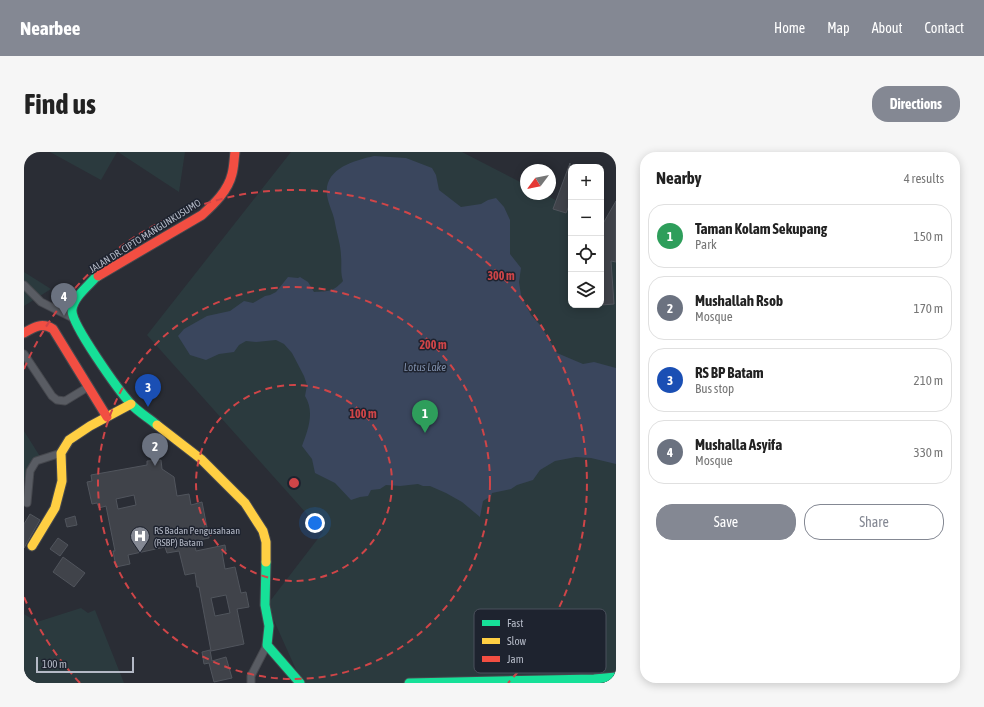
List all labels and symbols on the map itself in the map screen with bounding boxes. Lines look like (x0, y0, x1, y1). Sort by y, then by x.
north arrow (520, 164, 556, 200)
street label: JALAN DR. CIPTO MANGUNKUSUMO (87, 197, 203, 275)
text: 300 m (487, 269, 515, 283)
pin: 4 (51, 283, 77, 316)
text: 200 m (419, 338, 447, 352)
water label: Lotus Lake (404, 361, 446, 373)
pin: 3 (135, 374, 161, 407)
pin: 1 (412, 400, 438, 433)
text: 100 m (349, 407, 377, 421)
pin: 2 (142, 433, 168, 466)
centre of rings (287, 476, 301, 490)
your location (305, 513, 325, 533)
hospital icon: RS Badan Pengusahaan (RSBP) Batam (129, 525, 151, 553)
place label: RS Badan Pengusahaan (RSBP) Batam (154, 525, 240, 548)
legend (474, 609, 606, 673)
text: Fast (507, 617, 523, 629)
text: Slow (507, 635, 526, 647)
text: Jam (507, 653, 524, 665)
scale bar (36, 655, 134, 674)

